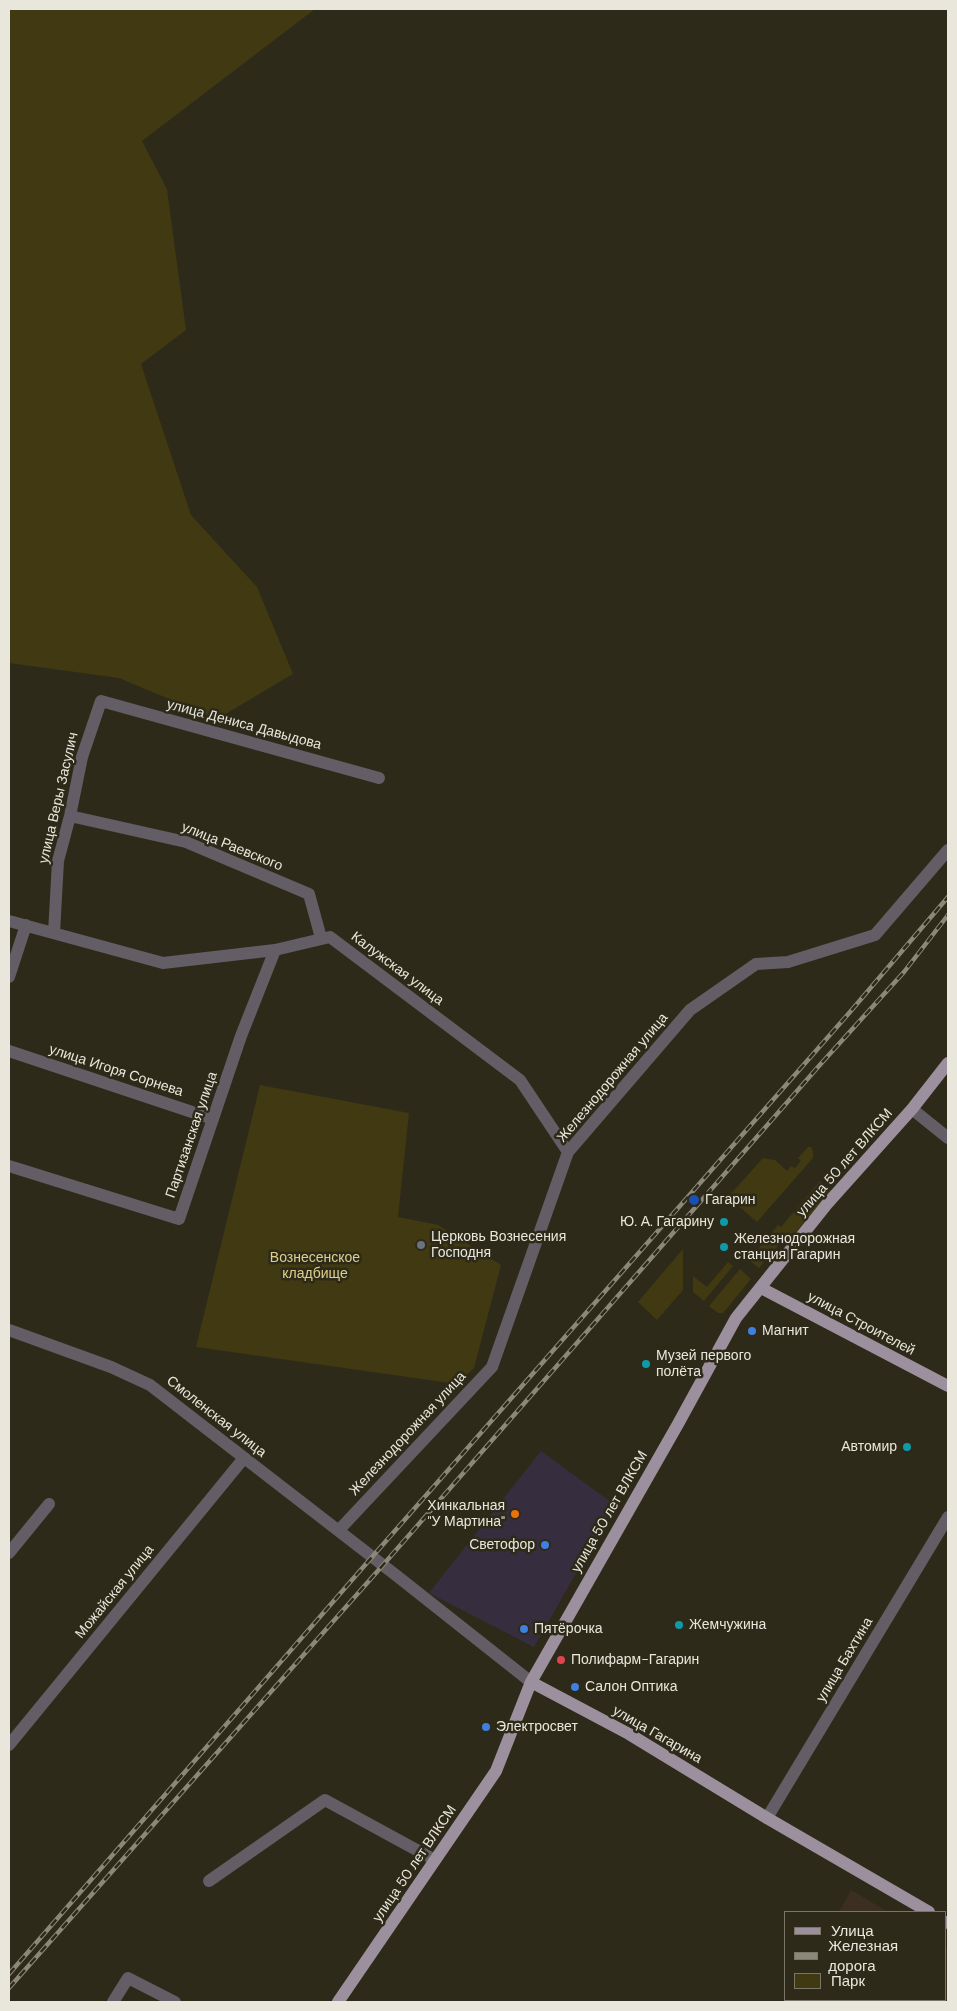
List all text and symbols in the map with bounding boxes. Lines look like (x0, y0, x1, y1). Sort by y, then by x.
street label: улица Дениса Давыдова (165, 696, 323, 754)
street label: улица Веры Засулич (36, 731, 82, 865)
street label: улица Раевского (179, 819, 285, 875)
street label: Калужская улица (347, 929, 447, 1009)
street label: Железнодорожная улица (554, 1010, 672, 1146)
street label: улица Игоря Сорнева (47, 1041, 185, 1101)
street label: Партизанская улица (162, 1070, 222, 1200)
street label: улица 50 лет ВЛКСМ (794, 1106, 896, 1220)
place label: Гагарин (705, 1192, 756, 1208)
marker: Гагарин (687, 1193, 701, 1207)
place label: Ю. А. Гагарину (620, 1214, 714, 1230)
marker: Ю. А. Гагарину (718, 1216, 730, 1228)
place label: Церковь Вознесения Господня (431, 1229, 566, 1262)
place label: Железнодорожная станция Гагарин (734, 1231, 855, 1264)
marker: Церковь Вознесения Господня (415, 1239, 427, 1251)
marker: Железнодорожная станция Гагарин (718, 1241, 730, 1253)
park label: Вознесенское кладбище (270, 1250, 360, 1282)
street label: улица Строителей (804, 1289, 918, 1359)
place label: Магнит (762, 1323, 809, 1339)
marker: Магнит (746, 1325, 758, 1337)
place label: Музей первого полёта (656, 1348, 751, 1380)
marker: Музей первого полёта (640, 1358, 652, 1370)
street label: Железнодорожная улица (346, 1369, 470, 1499)
street label: Смоленская улица (163, 1373, 269, 1461)
place label: Автомир (841, 1439, 897, 1455)
marker: Автомир (901, 1441, 913, 1453)
street label: улица 50 лет ВЛКСМ (568, 1448, 652, 1576)
place label: Хинкальная "У Мартина" (427, 1498, 505, 1530)
marker: Хинкальная "У Мартина" (509, 1508, 521, 1520)
place label: Светофор (469, 1537, 535, 1553)
marker: Светофор (539, 1539, 551, 1551)
street label: Можайская улица (72, 1542, 158, 1642)
street label: улица Бахтина (813, 1615, 877, 1705)
place label: Жемчужина (689, 1617, 766, 1633)
marker: Жемчужина (673, 1619, 685, 1631)
place label: Пятёрочка (534, 1621, 603, 1637)
marker: Пятёрочка (518, 1623, 530, 1635)
place label: Полифарм-Гагарин (571, 1652, 699, 1668)
marker: Полифарм-Гагарин (555, 1654, 567, 1666)
place label: Салон Оптика (585, 1679, 678, 1695)
marker: Салон Оптика (569, 1681, 581, 1693)
street label: улица Гагарина (609, 1703, 705, 1767)
place label: Электросвет (496, 1719, 578, 1735)
marker: Электросвет (480, 1721, 492, 1733)
street label: улица 50 лет ВЛКСМ (370, 1802, 460, 1926)
legend (784, 1911, 947, 2001)
text: Улица (831, 1921, 874, 1941)
text: Железная дорога (828, 1936, 898, 1976)
text: Парк (831, 1971, 865, 1991)

